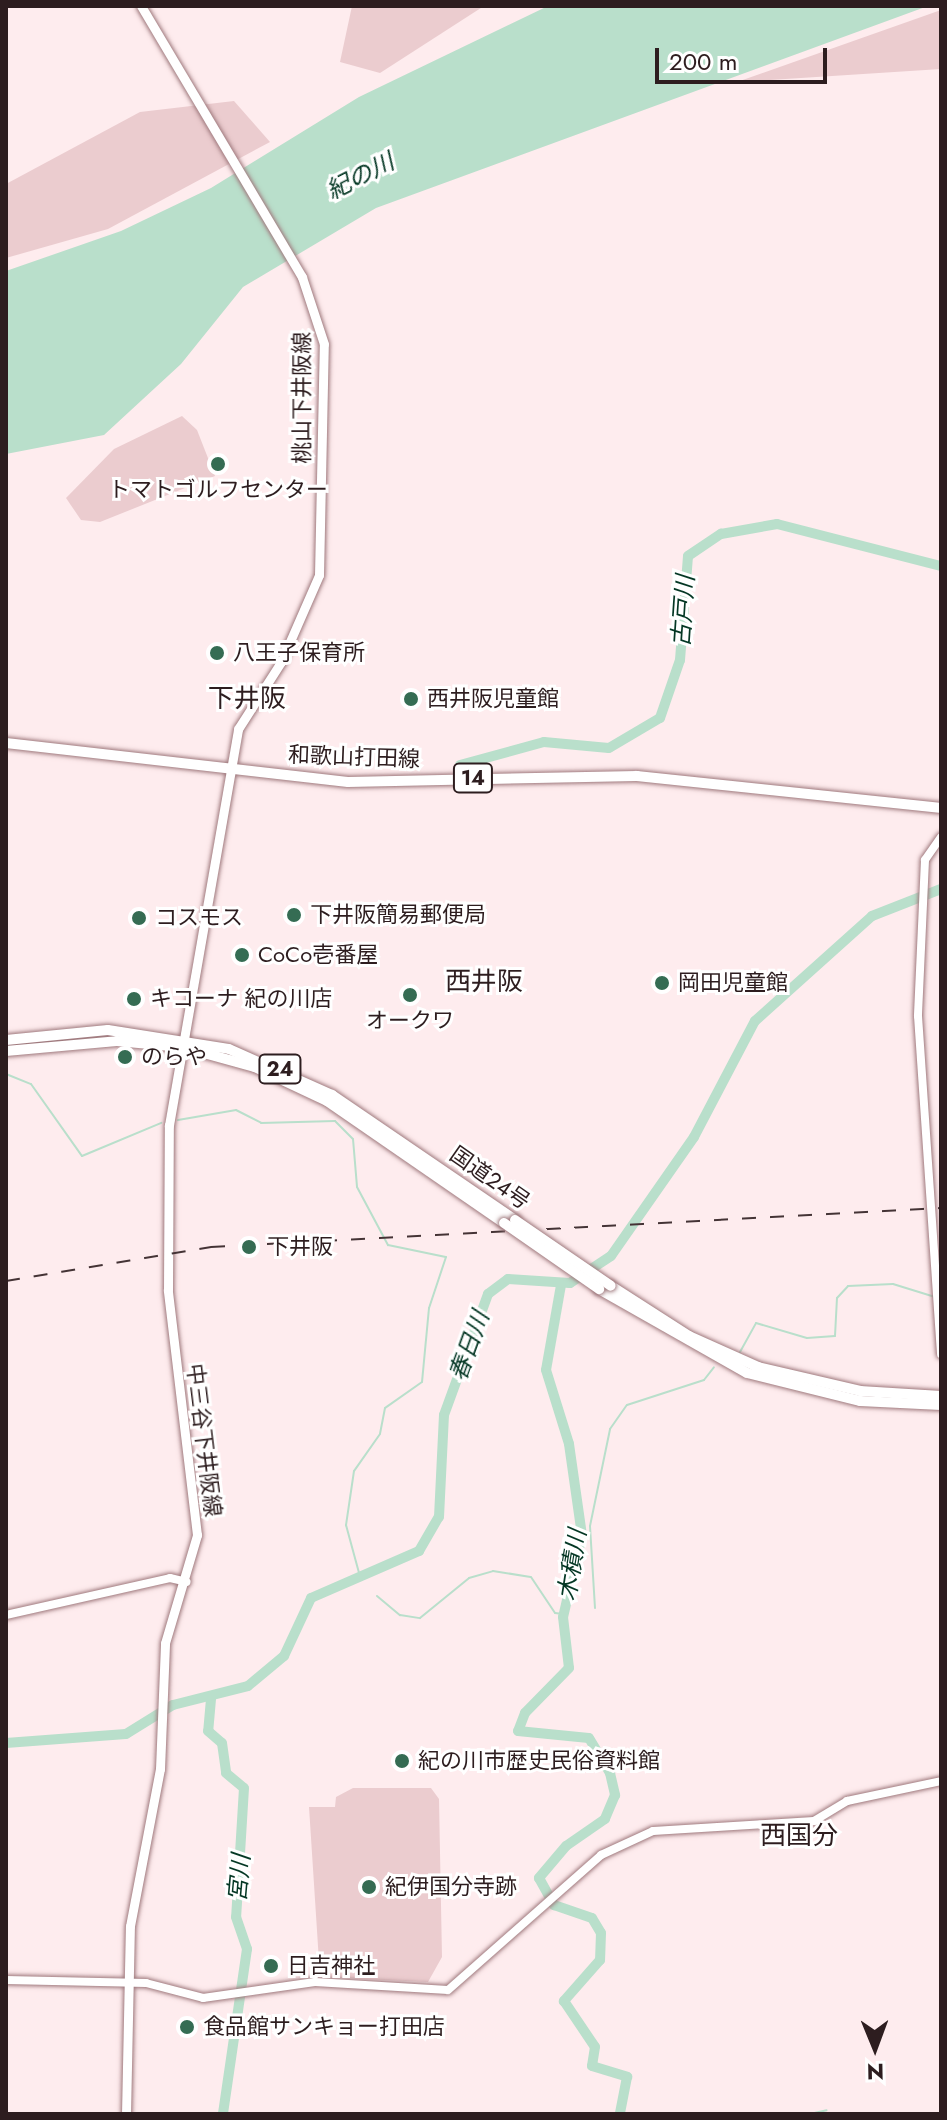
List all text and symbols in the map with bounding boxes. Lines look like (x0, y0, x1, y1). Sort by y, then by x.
scale bar (659, 32, 831, 82)
text: 200 m (669, 44, 737, 79)
water label: 紀の川 (321, 147, 399, 205)
street label: 桃山下井阪線 (289, 332, 315, 464)
marker: トマトゴルフセンター (209, 455, 227, 473)
place label: トマトゴルフセンター (108, 477, 328, 503)
water label: 古戸川 (666, 574, 700, 648)
place label: 八王子保育所 (233, 640, 365, 666)
marker: 八王子保育所 (208, 644, 226, 662)
district label: 下井阪 (208, 683, 286, 715)
place label: 西井阪児童館 (427, 686, 559, 712)
marker: 西井阪児童館 (402, 690, 420, 708)
street label: 和歌山打田線 (288, 742, 420, 772)
road number: 14 (451, 762, 495, 794)
place label: 下井阪簡易郵便局 (310, 902, 486, 928)
place label: コスモス (155, 905, 243, 931)
marker: 下井阪簡易郵便局 (285, 906, 303, 924)
marker: コスモス (130, 909, 148, 927)
place label: CoCo壱番屋 (258, 942, 378, 968)
marker: CoCo壱番屋 (233, 946, 251, 964)
district label: 西井阪 (445, 966, 523, 998)
place label: 岡田児童館 (678, 970, 788, 996)
marker: 岡田児童館 (653, 974, 671, 992)
place label: キコーナ 紀の川店 (150, 986, 333, 1012)
marker: オークワ (401, 986, 419, 1004)
marker: キコーナ 紀の川店 (125, 990, 143, 1008)
place label: オークワ (366, 1008, 454, 1034)
place label: のらや (141, 1044, 207, 1070)
marker: のらや (116, 1048, 134, 1066)
road number: 24 (258, 1053, 302, 1085)
street label: 国道24号 (445, 1141, 535, 1215)
place label: 下井阪 (267, 1234, 333, 1260)
marker: 下井阪 (238, 1236, 260, 1258)
water label: 春日川 (443, 1307, 495, 1385)
street label: 中三谷下井阪線 (182, 1362, 226, 1518)
water label: 木積川 (552, 1527, 592, 1603)
place label: 紀の川市歴史民俗資料館 (418, 1748, 660, 1774)
marker: 紀の川市歴史民俗資料館 (393, 1752, 411, 1770)
district label: 西国分 (760, 1820, 838, 1852)
water label: 宮川 (223, 1853, 255, 1903)
place label: 紀伊国分寺跡 (385, 1874, 517, 1900)
marker: 紀伊国分寺跡 (360, 1878, 378, 1896)
place label: 日吉神社 (287, 1953, 375, 1979)
marker: 日吉神社 (262, 1957, 280, 1975)
north arrow (835, 2008, 915, 2088)
place label: 食品館サンキョー打田店 (203, 2014, 445, 2040)
marker: 食品館サンキョー打田店 (178, 2018, 196, 2036)
text: N (866, 2056, 884, 2088)

